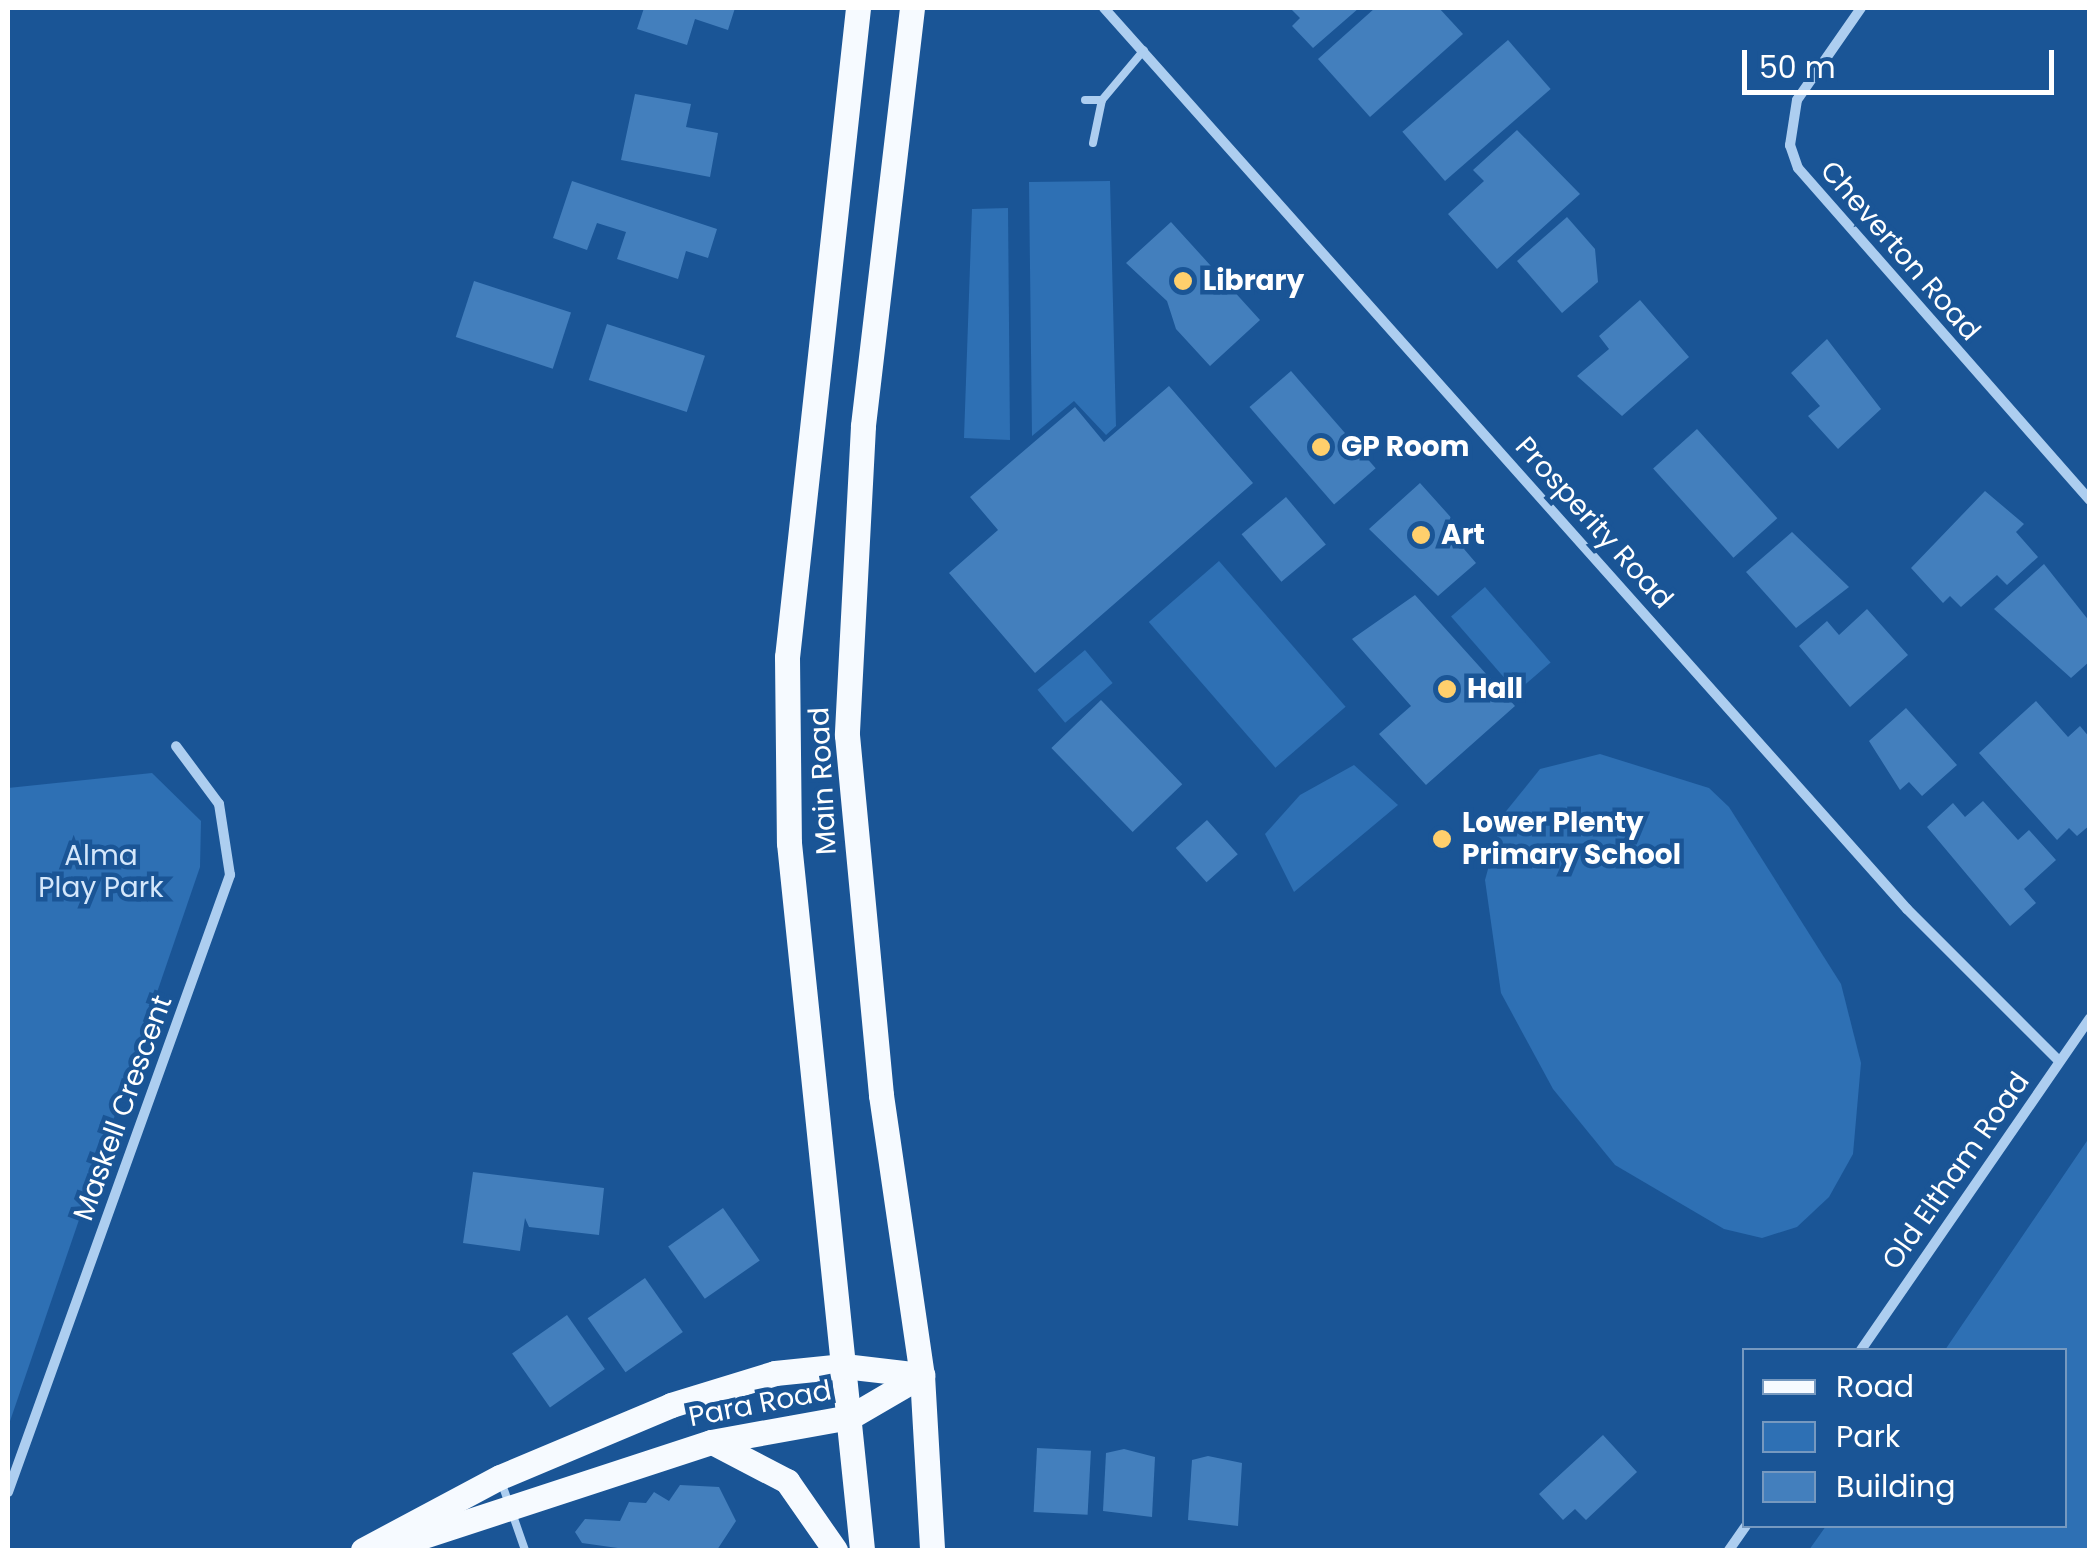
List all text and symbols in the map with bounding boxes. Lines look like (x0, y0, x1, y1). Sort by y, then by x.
scale bar (1747, 30, 2060, 92)
text: 50 m (1759, 46, 1836, 89)
street label: Cheverton Road (1813, 154, 1987, 348)
place label: Library (1203, 264, 1304, 298)
marker: Library (1172, 270, 1194, 292)
place label: GP Room (1341, 430, 1469, 464)
street label: Prosperity Road (1508, 430, 1680, 616)
marker: GP Room (1310, 436, 1332, 458)
place label: Art (1441, 518, 1485, 552)
marker: Art (1410, 524, 1432, 546)
place label: Hall (1467, 672, 1523, 706)
marker: Hall (1436, 678, 1458, 700)
street label: Main Road (802, 706, 844, 856)
place label: Lower Plenty Primary School (1462, 806, 1681, 872)
marker: Lower Plenty Primary School (1431, 828, 1453, 850)
park label: Alma Play Park (38, 839, 164, 905)
street label: Maskell Crescent (67, 991, 179, 1225)
street label: Old Eltham Road (1876, 1066, 2036, 1276)
legend (1742, 1348, 2067, 1528)
text: Road (1836, 1365, 1914, 1408)
street label: Para Road (686, 1374, 834, 1434)
text: Park (1836, 1415, 1900, 1458)
text: Building (1836, 1465, 1956, 1508)

